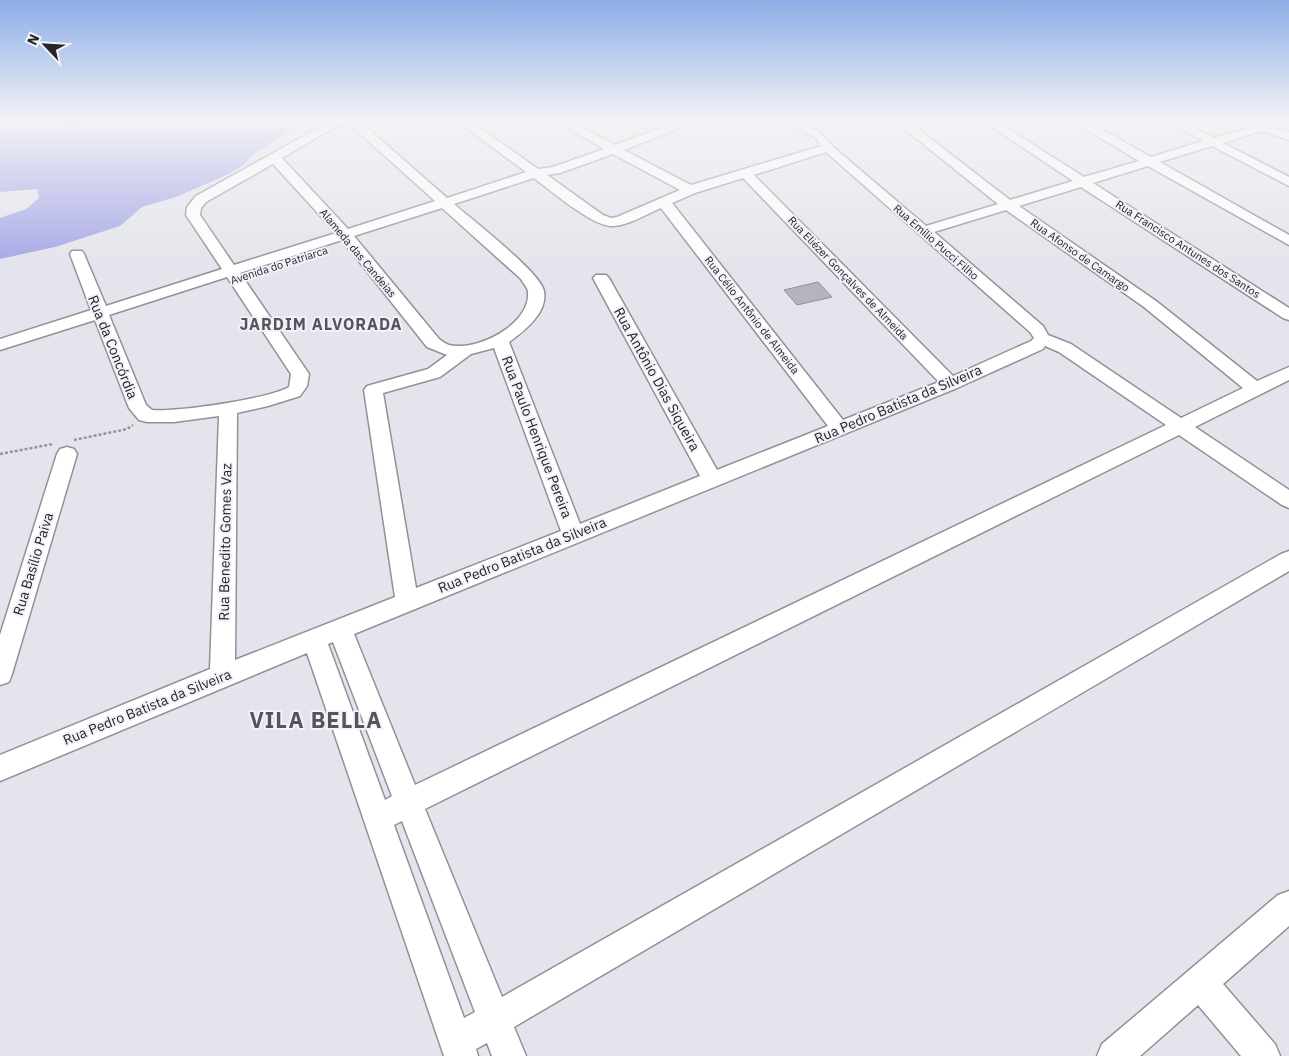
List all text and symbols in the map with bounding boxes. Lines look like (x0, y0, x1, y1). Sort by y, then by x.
north arrow (20, 20, 70, 70)
text: N (23, 31, 44, 48)
street label: Rua Francisco Antunes dos Santos (1113, 197, 1263, 301)
street label: Rua Emílio Pucci Filho (890, 201, 982, 283)
street label: Alameda das Candeias (317, 206, 399, 300)
street label: Rua Eliézer Gonçalves de Almeida (785, 213, 911, 343)
street label: Rua Afonso de Camargo (1028, 216, 1132, 294)
street label: Avenida do Patriarca (229, 243, 330, 287)
street label: Rua Célio Antônio de Almeida (702, 253, 802, 377)
street label: Rua da Concórdia (84, 293, 142, 402)
street label: Rua Antônio Dias Siqueira (610, 304, 704, 455)
district label: JARDIM ALVORADA (239, 314, 403, 334)
street label: Rua Paulo Henrique Pereira (498, 353, 576, 521)
street label: Rua Pedro Batista da Silveira (812, 360, 985, 447)
street label: Rua Benedito Gomes Vaz (215, 463, 235, 621)
street label: Rua Basílio Paiva (9, 510, 57, 618)
street label: Rua Pedro Batista da Silveira (435, 513, 609, 597)
street label: Rua Pedro Batista da Silveira (60, 665, 234, 749)
district label: VILA BELLA (250, 705, 382, 734)

